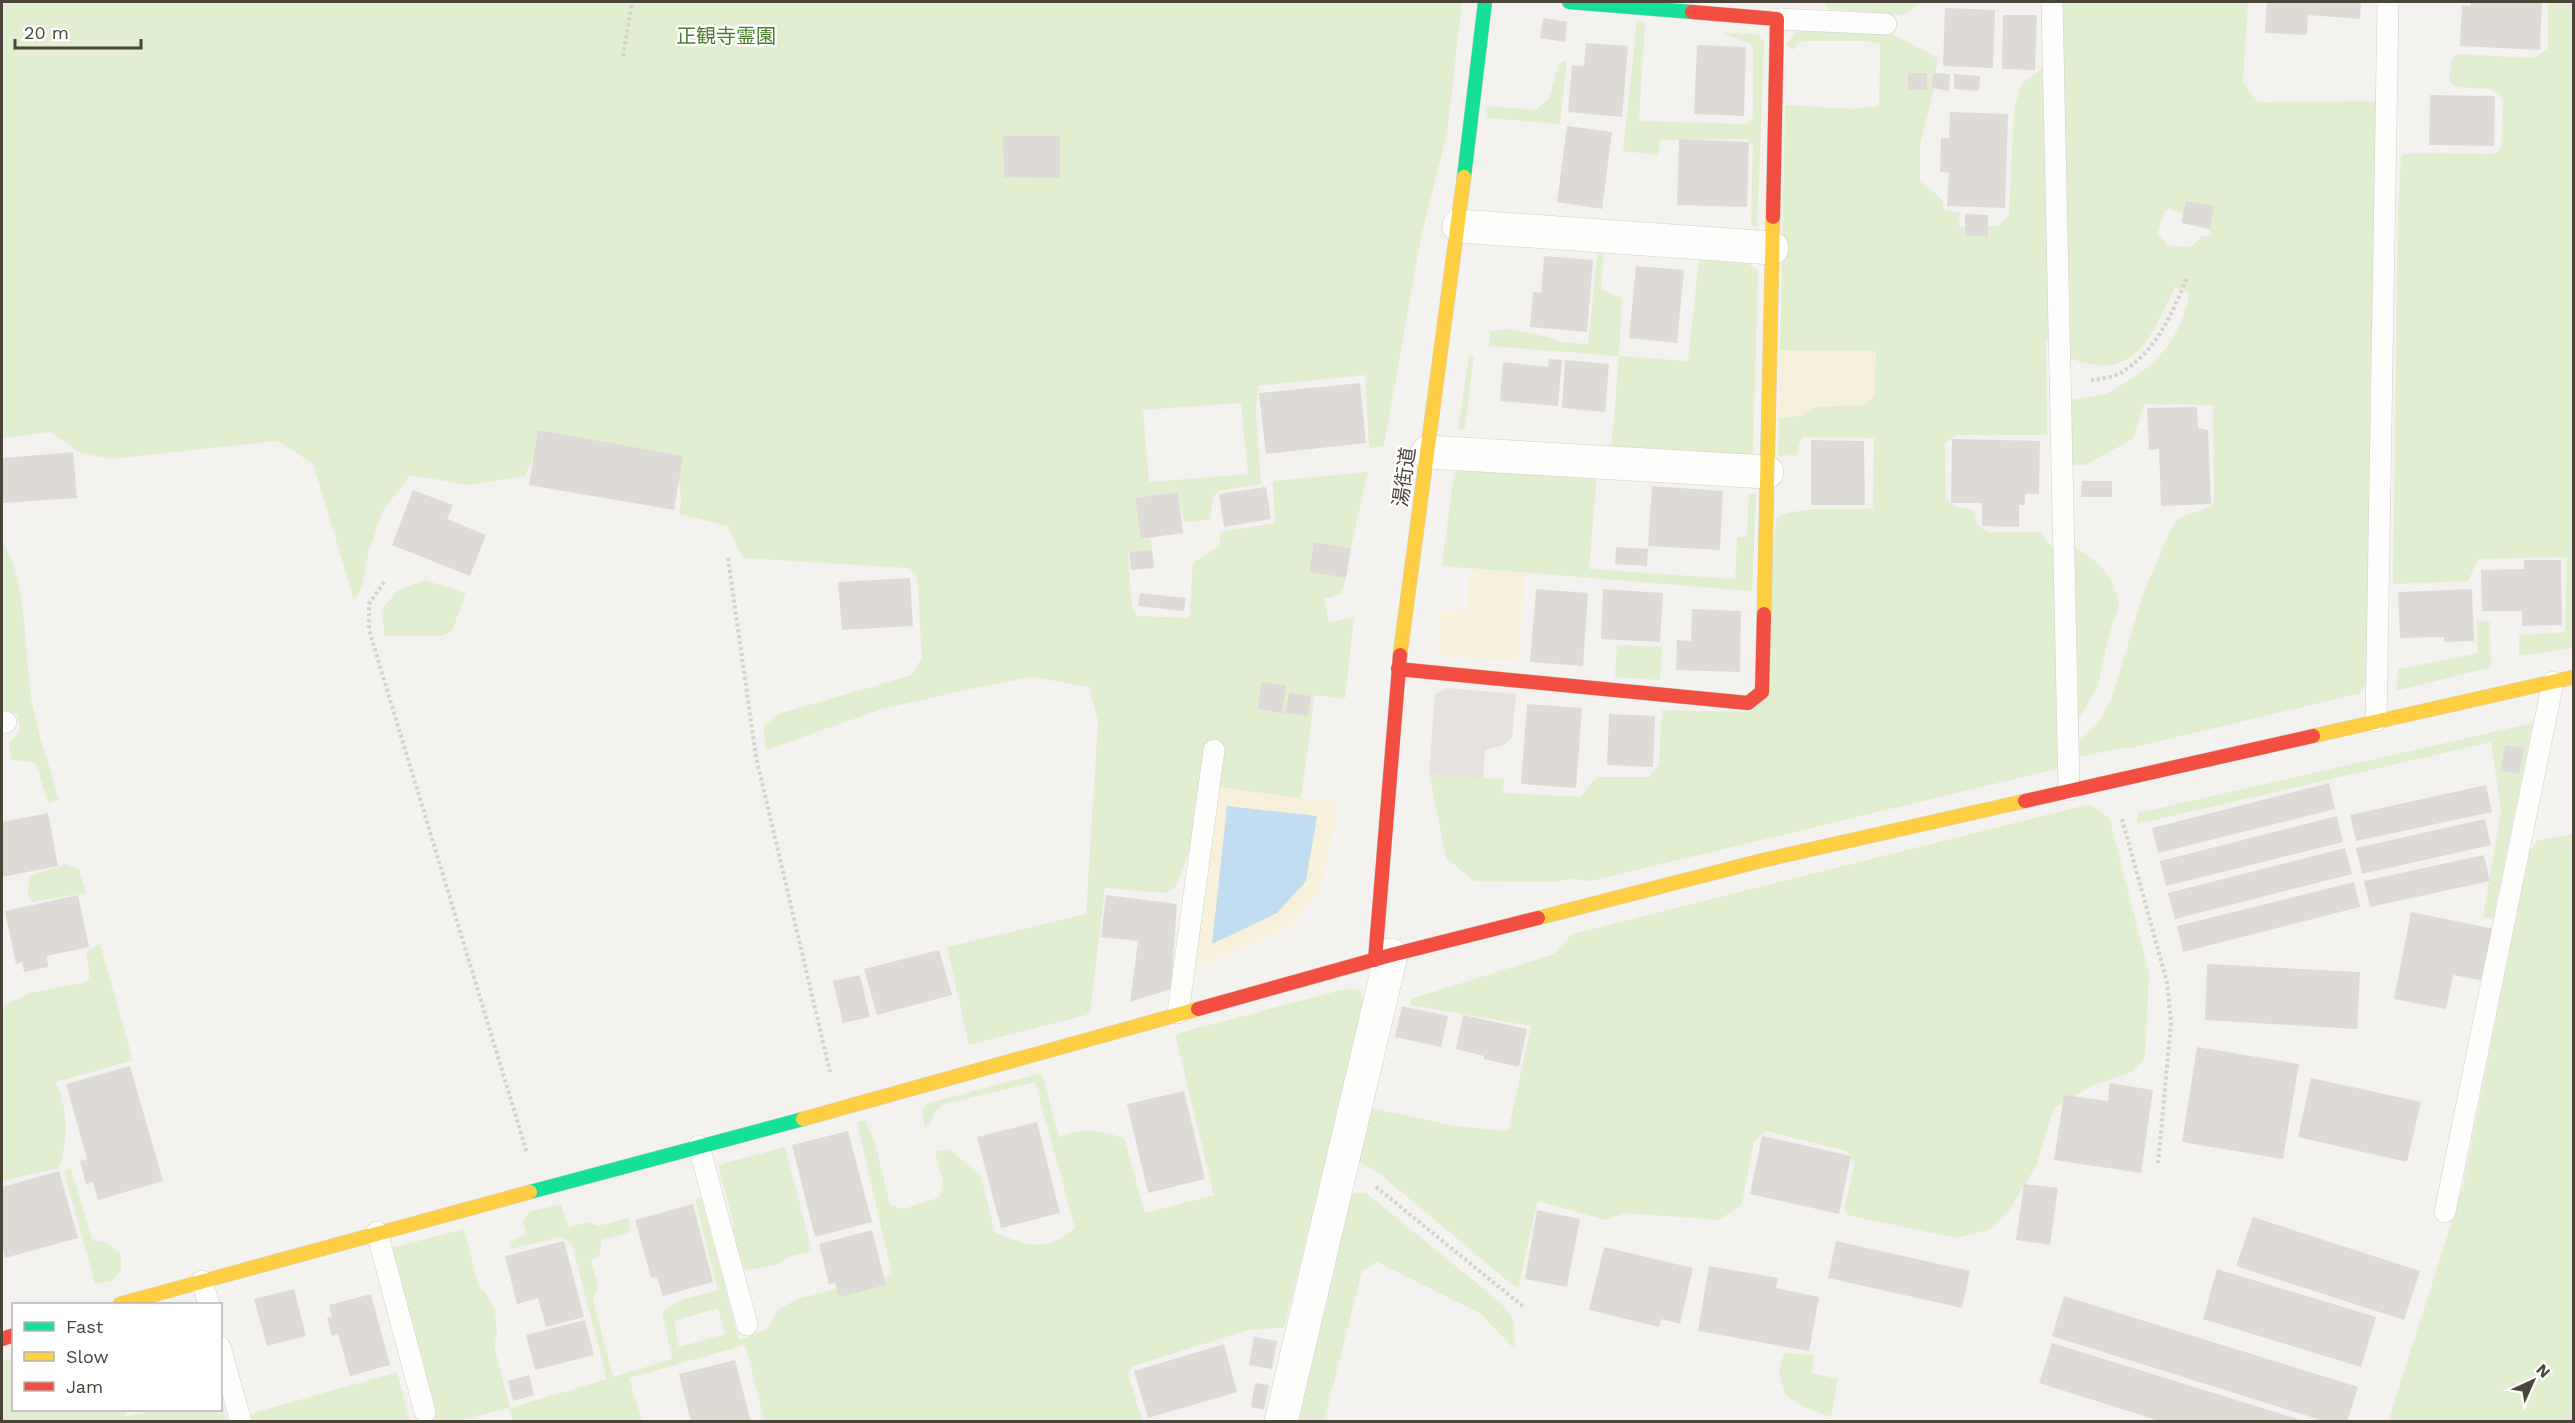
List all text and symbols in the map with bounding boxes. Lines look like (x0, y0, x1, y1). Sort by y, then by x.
scale bar (15, 12, 141, 50)
text: 20 m (24, 22, 69, 43)
park label: 正観寺霊園 (676, 24, 776, 48)
street label: 湯街道 (1388, 446, 1420, 508)
legend (12, 1303, 222, 1411)
text: Fast (66, 1316, 104, 1337)
text: Slow (66, 1346, 109, 1367)
north arrow (2503, 1351, 2563, 1411)
text: N (2532, 1360, 2554, 1382)
text: Jam (66, 1376, 103, 1397)

